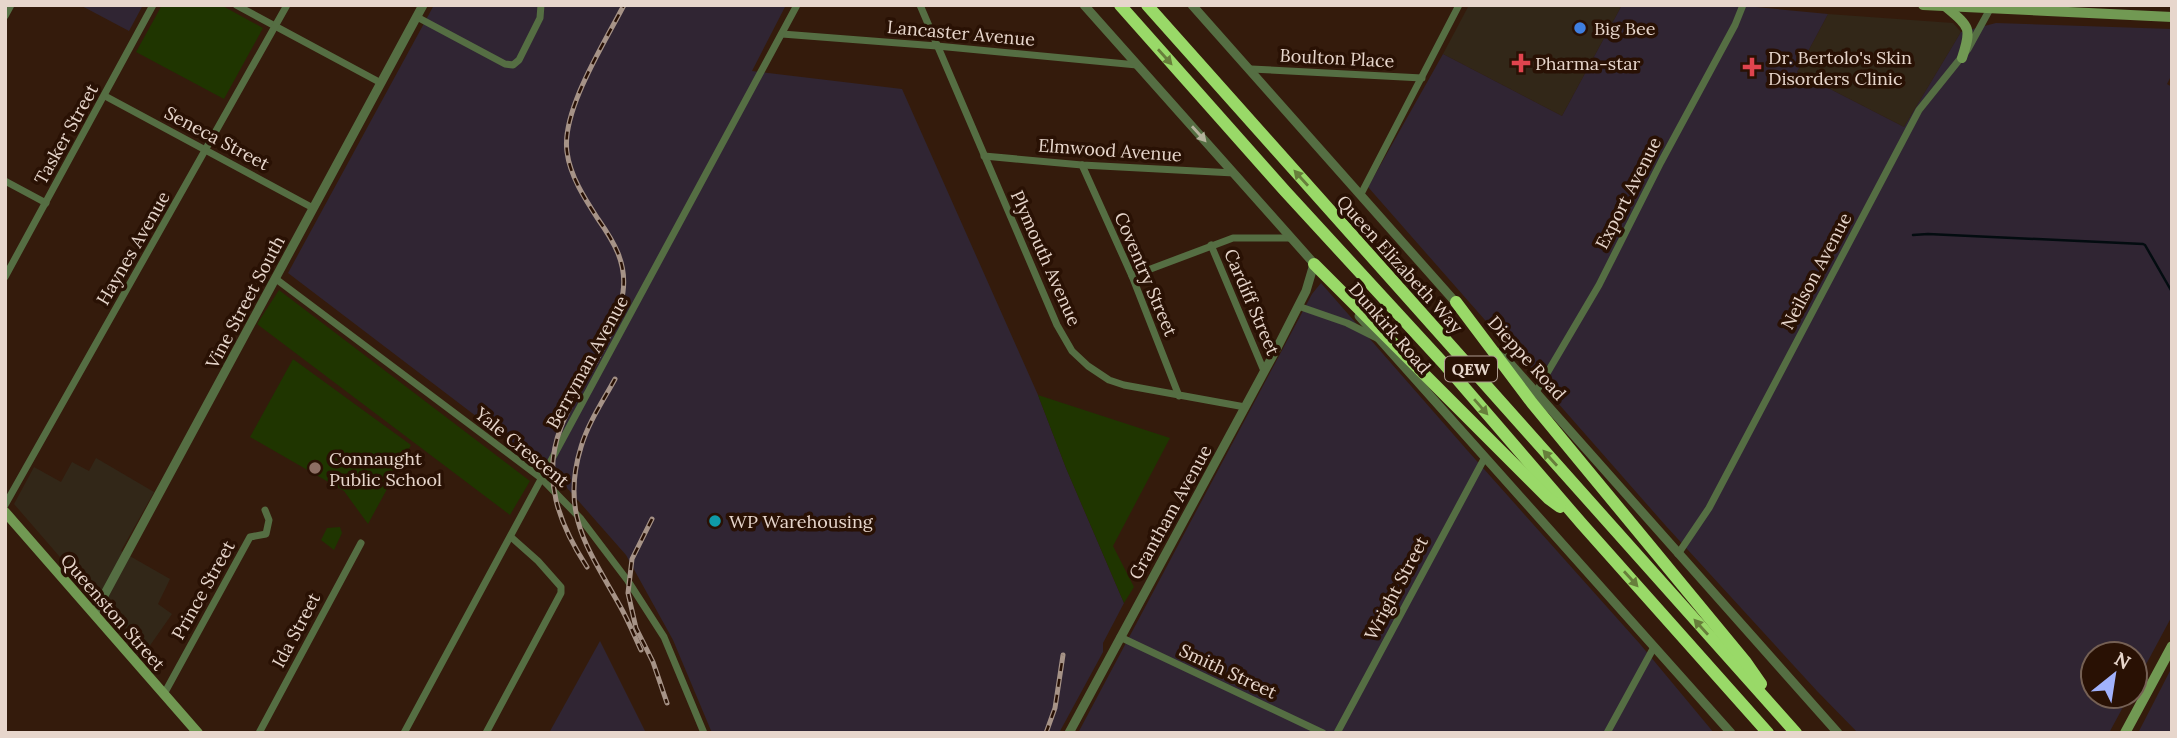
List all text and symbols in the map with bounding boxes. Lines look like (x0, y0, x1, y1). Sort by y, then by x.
street label: Lancaster Avenue (886, 15, 1036, 51)
place label: Big Bee (1594, 17, 1656, 40)
marker: Big Bee (1572, 20, 1588, 36)
street label: Boulton Place (1279, 44, 1395, 72)
place label: Dr. Bertolo's Skin Disorders Clinic (1768, 46, 1912, 90)
one-way arrow (1157, 48, 1173, 66)
place label: Pharma-star (1535, 52, 1640, 75)
marker: Pharma-star (1513, 55, 1529, 71)
marker: Dr. Bertolo's Skin Disorders Clinic (1742, 57, 1762, 77)
street label: Tasker Street (29, 80, 103, 188)
street label: Seneca Street (161, 101, 273, 175)
one-way arrow (1191, 125, 1207, 143)
street label: Export Avenue (1590, 133, 1666, 253)
street label: Elmwood Avenue (1037, 134, 1183, 167)
one-way arrow (1293, 169, 1309, 187)
street label: Haynes Avenue (91, 187, 175, 309)
street label: Plymouth Avenue (1006, 187, 1086, 330)
street label: Queen Elizabeth Way (1332, 190, 1468, 338)
street label: Coventry Street (1109, 208, 1183, 340)
street label: Neilson Avenue (1776, 209, 1857, 333)
street label: Vine Street South (200, 232, 290, 373)
street label: Cardiff Street (1219, 245, 1285, 359)
street label: Dunkirk Road (1344, 278, 1436, 379)
street label: Berryman Avenue (541, 291, 633, 433)
street label: Dieppe Road (1483, 311, 1571, 405)
road number: QEW (1445, 356, 1497, 382)
one-way arrow (1473, 399, 1488, 416)
street label: Yale Crescent (469, 401, 574, 492)
street label: Grantham Avenue (1123, 440, 1217, 583)
place label: Connaught Public School (329, 447, 442, 491)
one-way arrow (1543, 449, 1558, 466)
marker: Connaught Public School (307, 460, 323, 476)
place label: WP Warehousing (729, 510, 874, 533)
marker: WP Warehousing (707, 513, 723, 529)
street label: Wright Street (1359, 532, 1433, 644)
street label: Prince Street (166, 536, 240, 644)
street label: Queenston Street (56, 549, 170, 675)
one-way arrow (1623, 570, 1639, 588)
street label: Ida Street (267, 589, 325, 671)
one-way arrow (1694, 619, 1710, 636)
street label: Smith Street (1176, 638, 1280, 704)
north arrow (2079, 640, 2149, 710)
text: N (2110, 646, 2135, 674)

